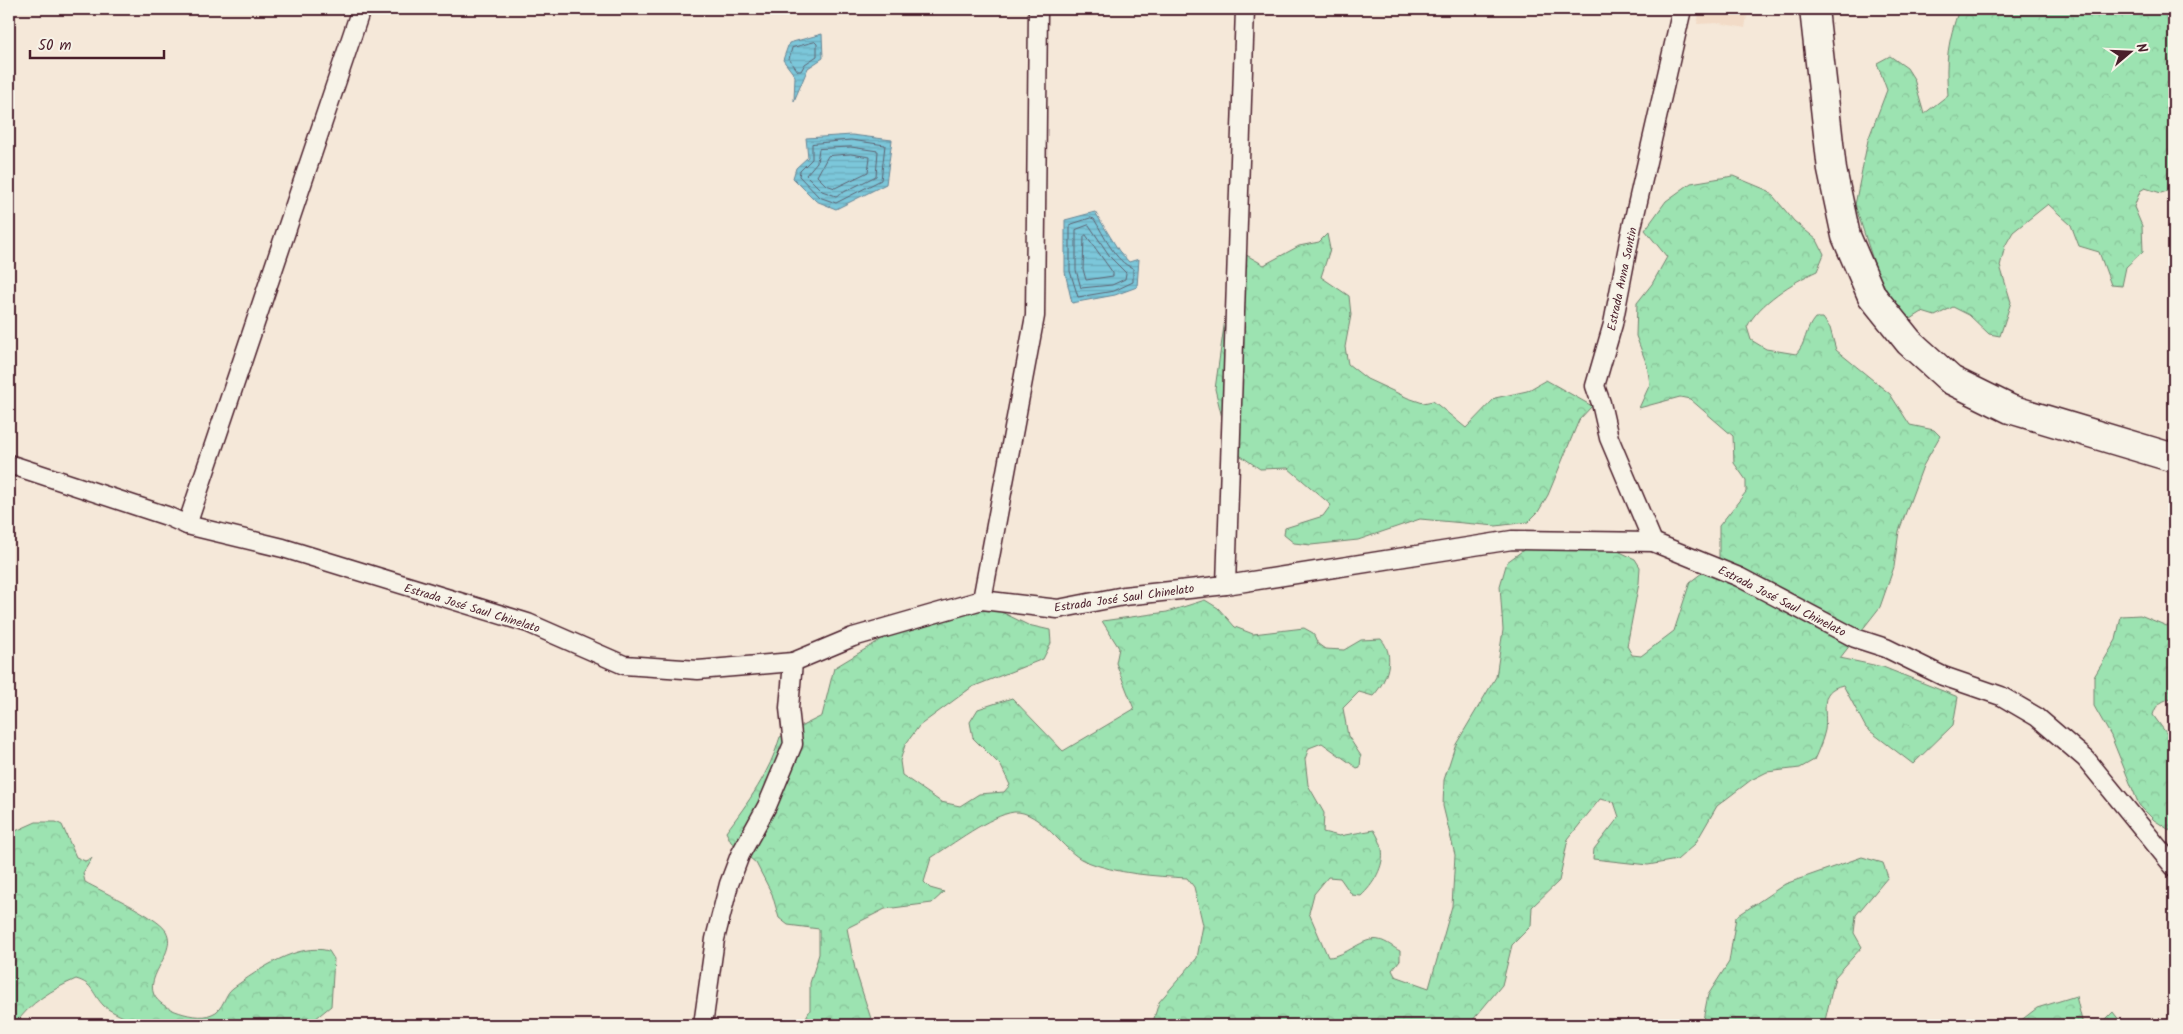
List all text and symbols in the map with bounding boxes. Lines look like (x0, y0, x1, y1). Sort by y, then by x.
scale bar (30, 28, 164, 60)
north arrow (2106, 28, 2156, 78)
text: 50 m (38, 34, 72, 58)
text: N (2130, 40, 2153, 56)
street label: Estrada Anna Santin (1602, 225, 1643, 333)
street label: Estrada José Saul Chinelato (1714, 561, 1849, 642)
street label: Estrada José Saul Chinelato (401, 579, 542, 638)
street label: Estrada José Saul Chinelato (1053, 579, 1195, 618)

